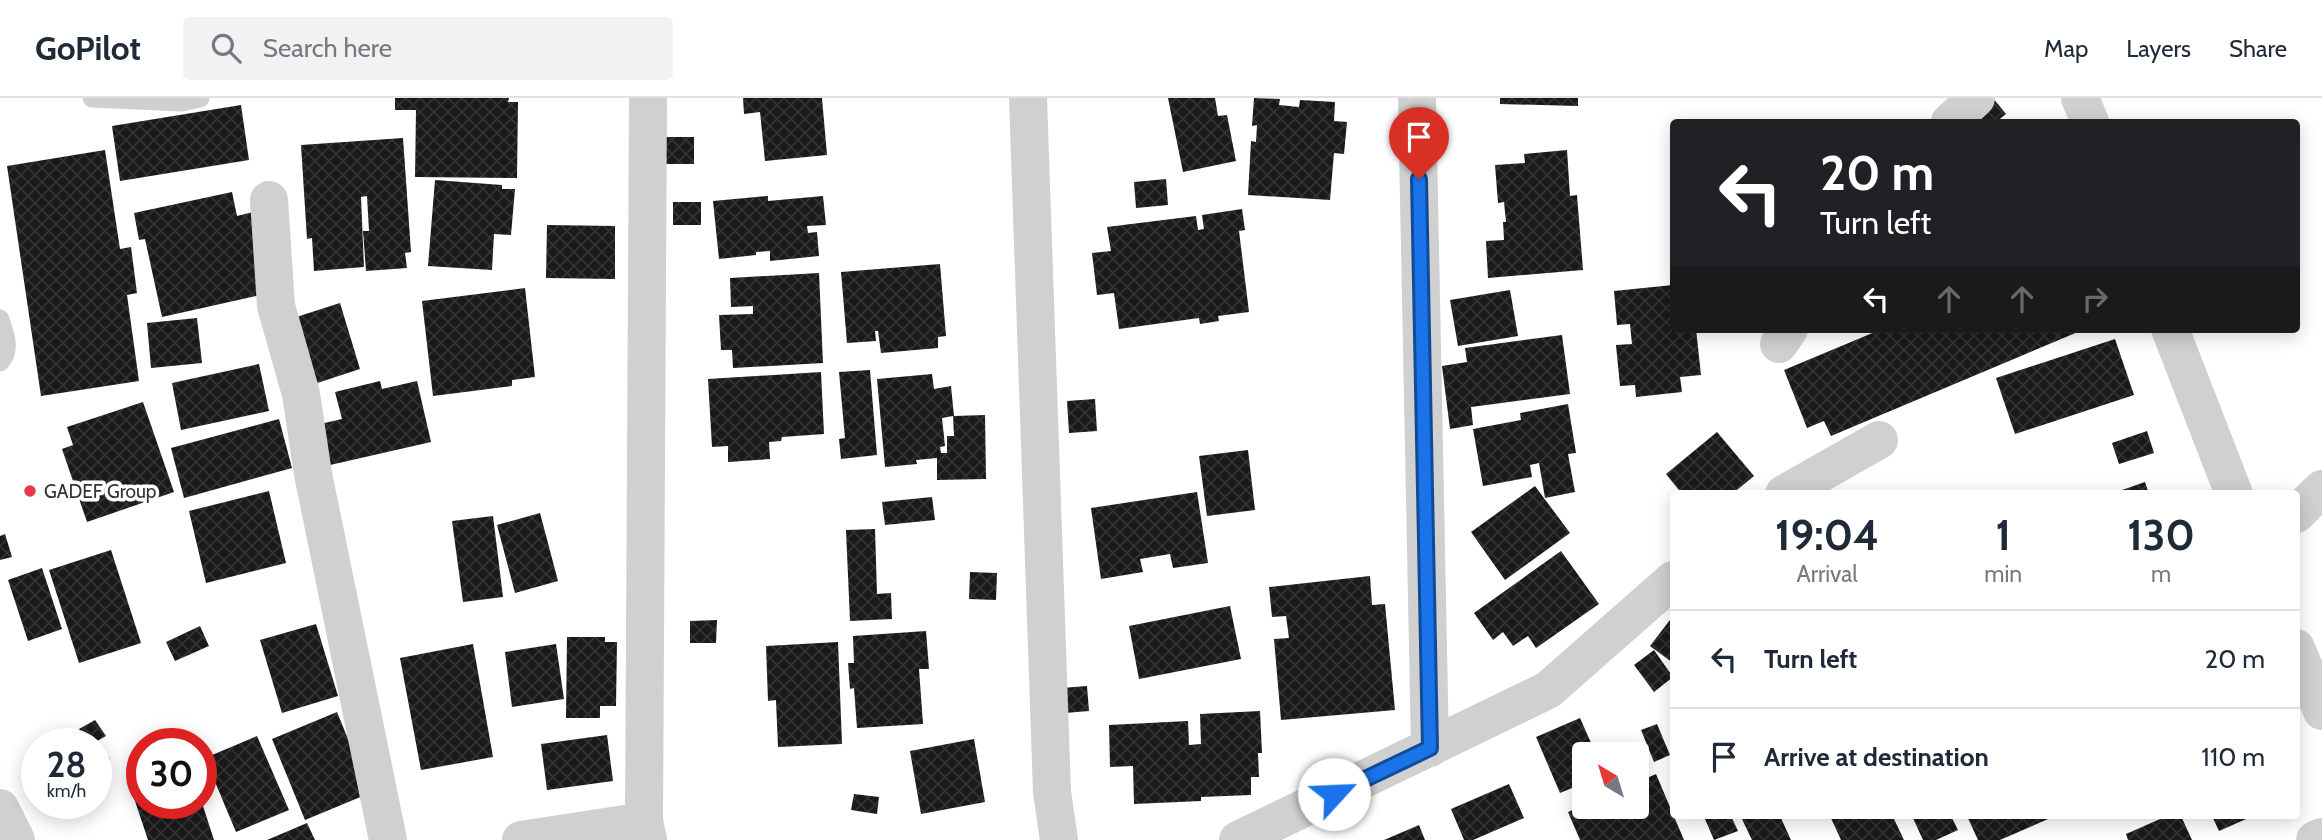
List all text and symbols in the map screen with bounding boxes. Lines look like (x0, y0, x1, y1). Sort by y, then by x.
search box (183, 17, 673, 80)
text: GoPilot (35, 28, 141, 68)
icon: search (207, 29, 245, 67)
text: Search here (263, 32, 392, 64)
text: Map (2044, 34, 2088, 63)
text: Layers (2126, 34, 2191, 63)
text: Share (2229, 34, 2287, 63)
pin (1389, 107, 1449, 179)
icon: arrive (1400, 118, 1438, 156)
text: 20 m (1820, 143, 1934, 202)
icon: left (1705, 147, 1796, 238)
text: Turn left (1820, 203, 1931, 242)
icon: left (1857, 280, 1895, 318)
icon: ahead (1930, 280, 1968, 318)
icon: ahead (2003, 280, 2041, 318)
icon: right (2076, 280, 2114, 318)
place label: GADEF Group (44, 480, 156, 503)
marker: GADEF Group (22, 483, 38, 499)
text: 19:04 (1775, 509, 1879, 561)
text: 1 (1995, 509, 2011, 561)
text: 130 (2127, 509, 2195, 561)
text: Arrival (1797, 560, 1858, 588)
text: min (1984, 560, 2022, 588)
text: m (2151, 560, 2171, 588)
icon: left (1705, 640, 1743, 678)
text: Turn left (1764, 643, 1857, 675)
text: 20 m (2205, 643, 2265, 675)
speed limit sign: 30 (126, 728, 217, 819)
icon: arrive (1705, 738, 1743, 776)
text: Arrive at destination (1764, 741, 1989, 773)
text: 110 m (2201, 741, 2265, 773)
north arrow (1572, 742, 1648, 819)
map controls (1572, 742, 1649, 819)
text: 28 (47, 743, 86, 786)
position arrow (1297, 757, 1371, 831)
text: km/h (47, 780, 86, 802)

